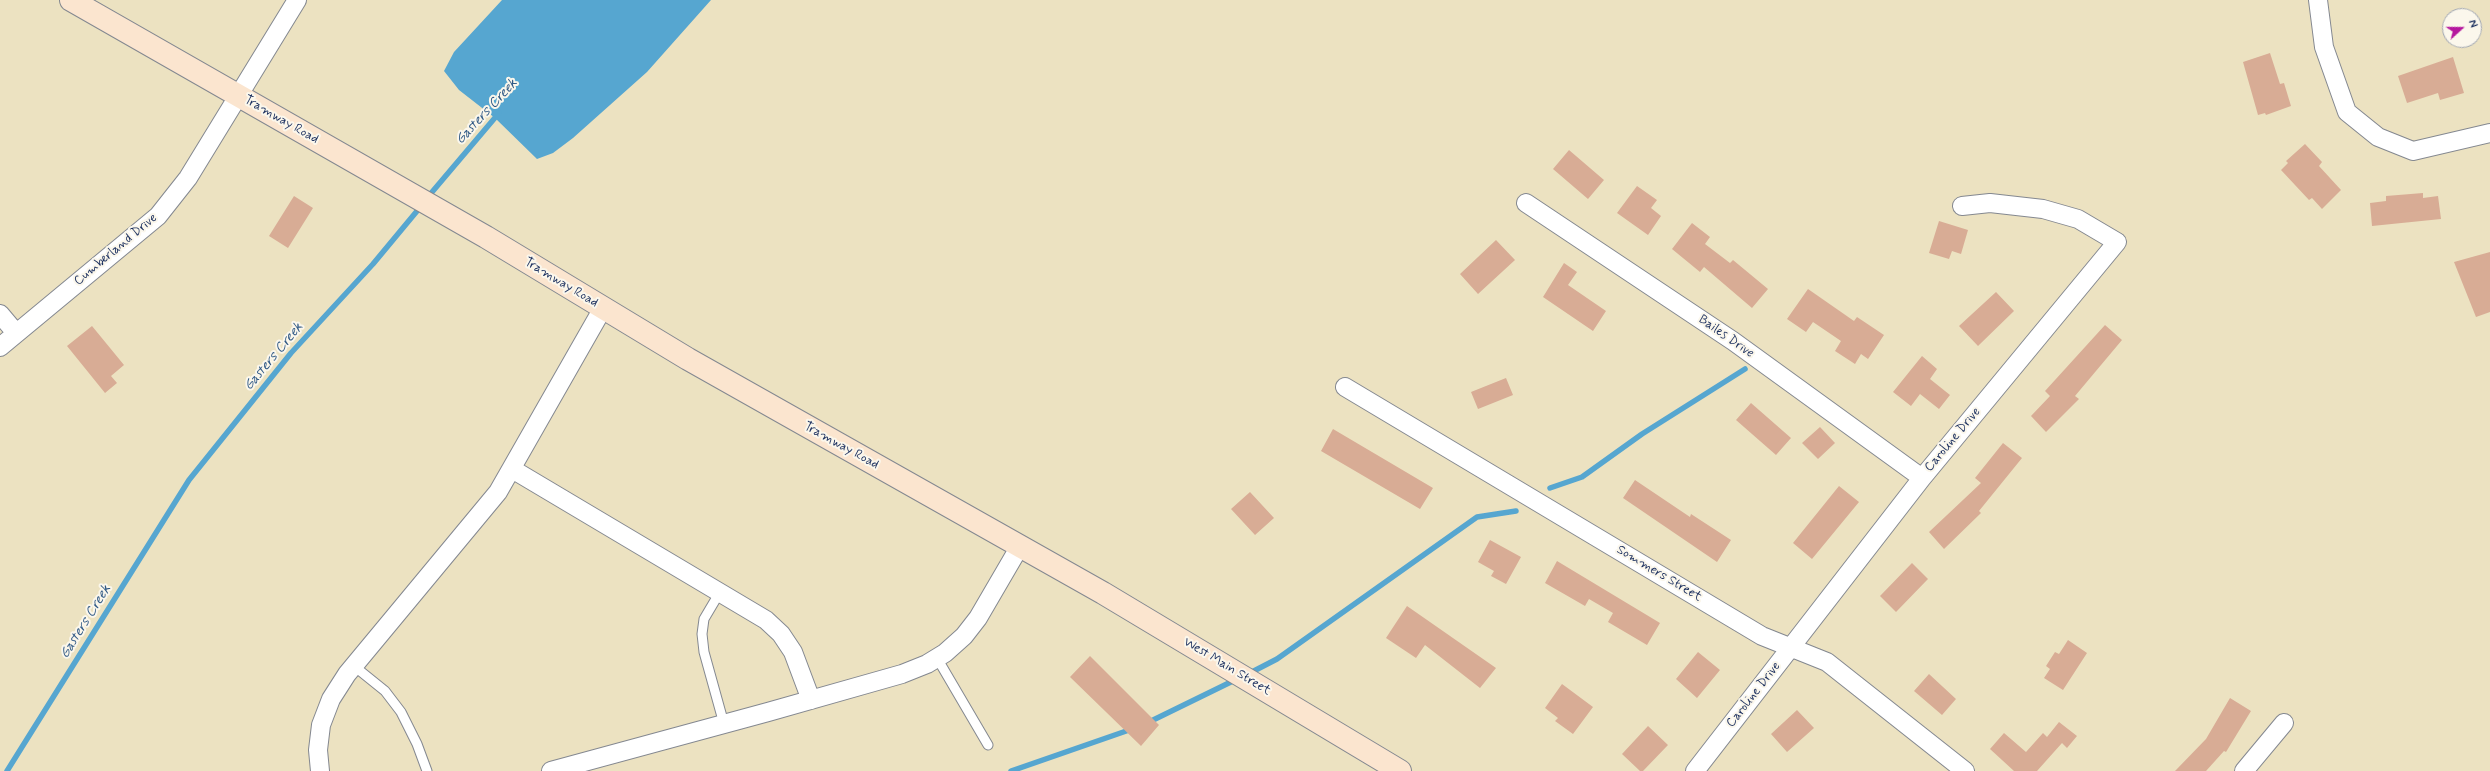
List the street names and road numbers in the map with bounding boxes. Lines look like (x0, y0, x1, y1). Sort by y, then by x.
street label: Tramway Road (241, 92, 321, 148)
street label: Cumberland Drive (71, 211, 161, 289)
street label: Tramway Road (521, 255, 601, 311)
street label: Bailes Drive (1695, 312, 1757, 362)
street label: Caroline Drive (1922, 405, 1984, 475)
street label: Tramway Road (801, 419, 881, 473)
street label: Sommers Street (1613, 542, 1705, 606)
street label: West Main Street (1180, 635, 1274, 699)
street label: Caroline Drive (1724, 659, 1784, 731)

